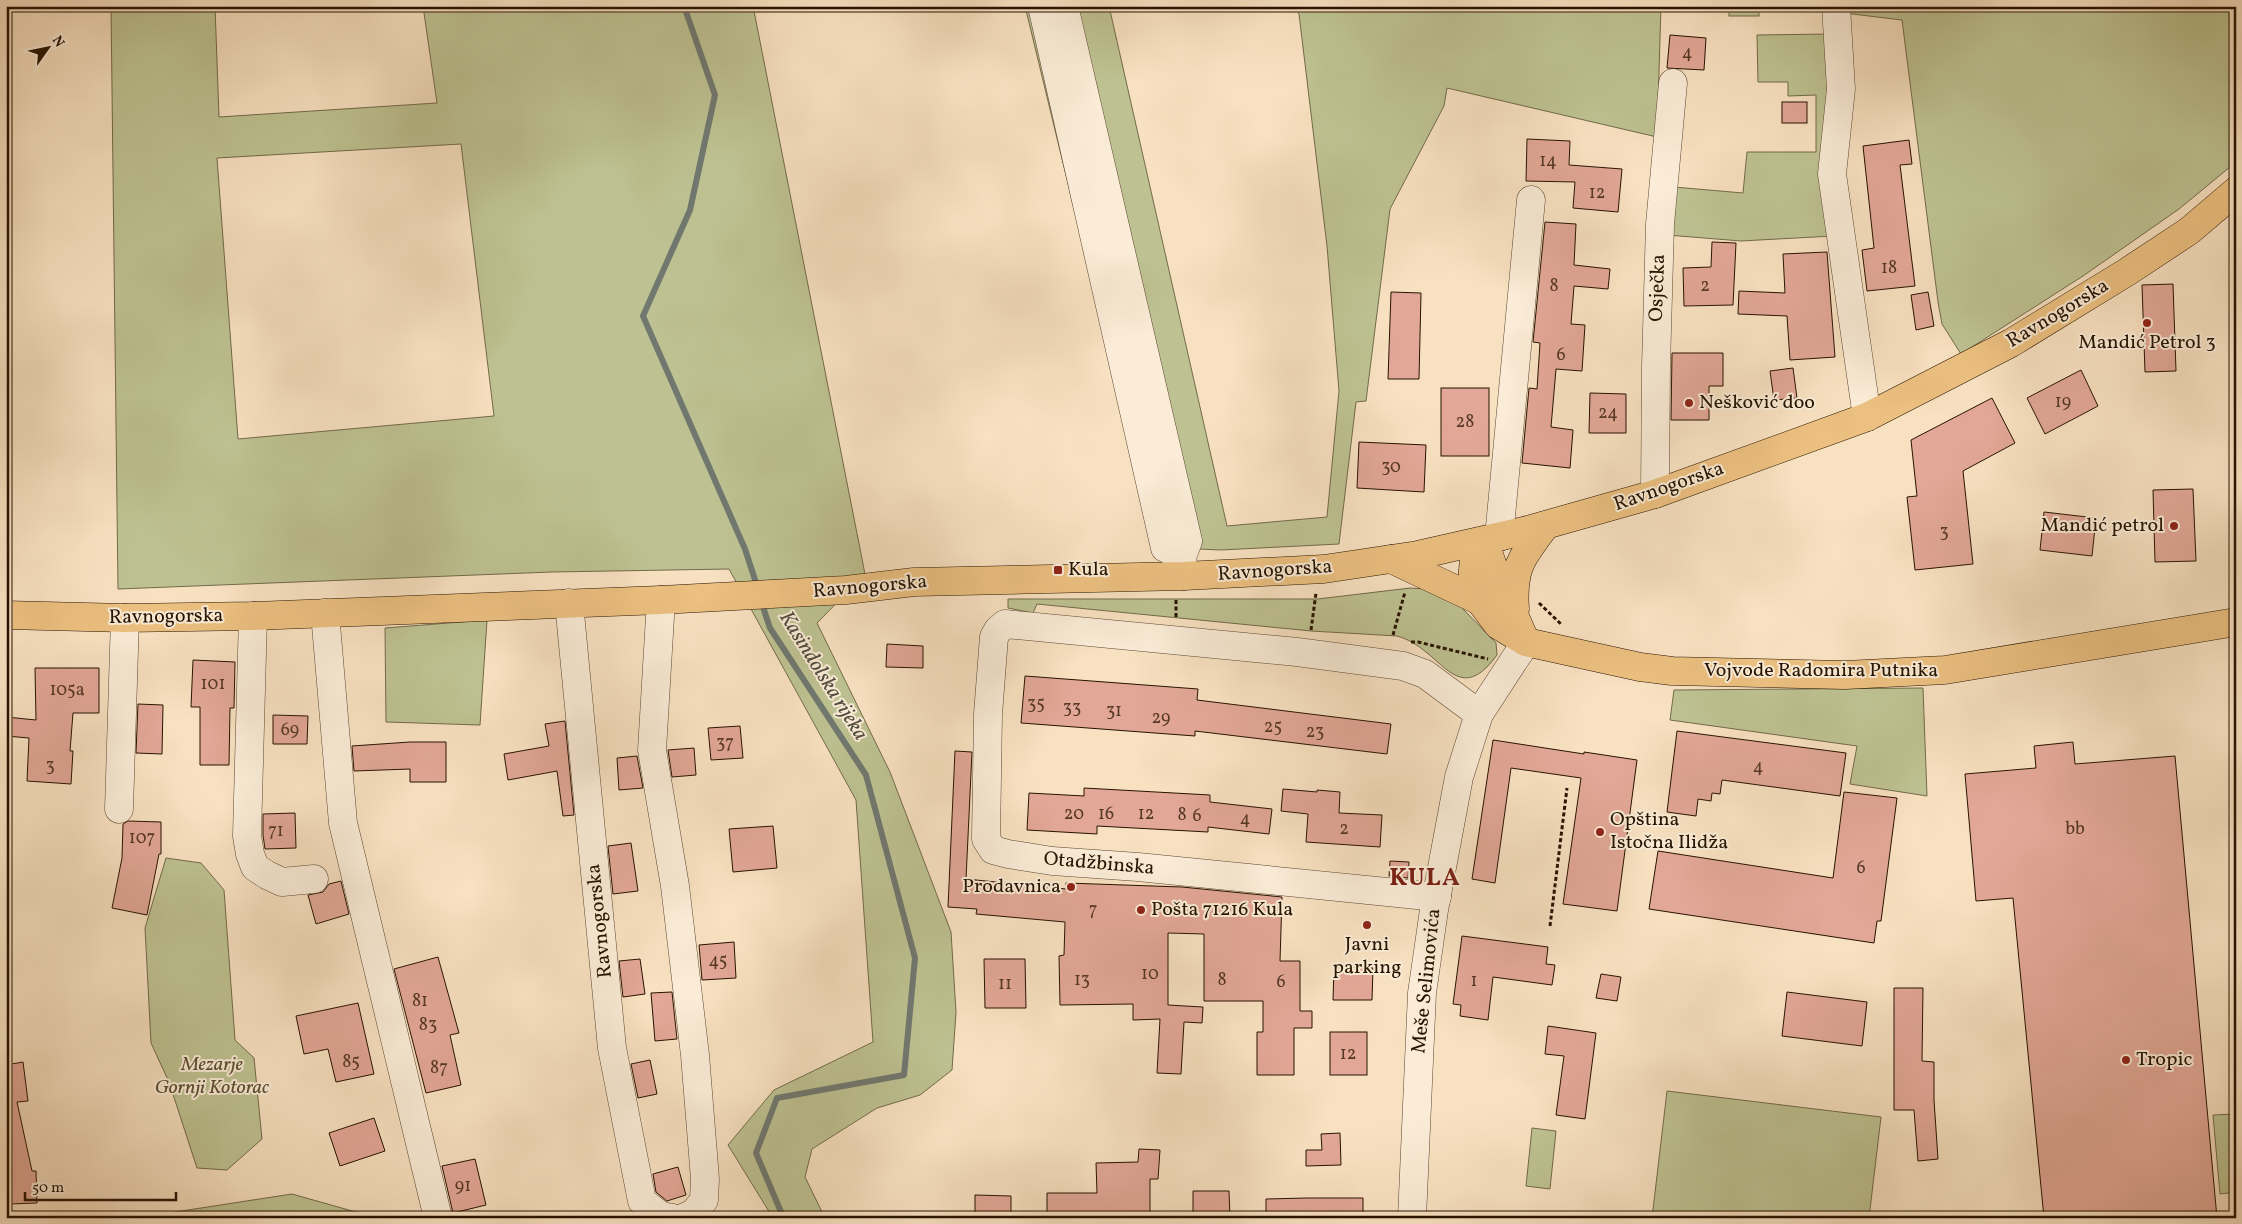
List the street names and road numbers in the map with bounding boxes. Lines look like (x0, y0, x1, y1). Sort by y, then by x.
street label: Osječka (1643, 254, 1673, 322)
street label: Ravnogorska (2002, 272, 2114, 356)
street label: Ravnogorska (1610, 455, 1728, 519)
street label: Ravnogorska (1217, 553, 1333, 589)
street label: Ravnogorska (812, 568, 928, 606)
street label: Ravnogorska (108, 602, 224, 632)
street label: Vojvode Radomira Putnika (1704, 657, 1938, 685)
street label: Otadžbinska (1042, 845, 1156, 883)
street label: Ravnogorska (580, 862, 620, 980)
street label: Meše Selimovića (1405, 907, 1449, 1055)

